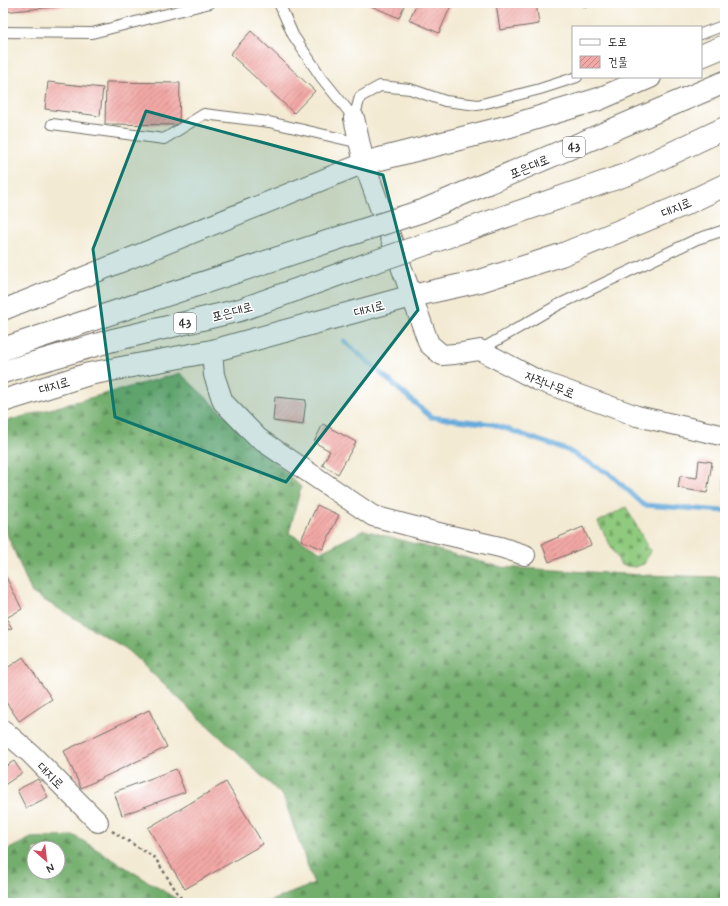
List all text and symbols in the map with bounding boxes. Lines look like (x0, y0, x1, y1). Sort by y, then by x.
legend (572, 26, 702, 78)
text: 도로 (608, 35, 627, 51)
text: 건물 (608, 55, 628, 71)
road number: 43 (563, 137, 585, 157)
street label: 포은대로 (507, 151, 552, 183)
street label: 대지로 (659, 194, 694, 222)
street label: 대지로 (352, 297, 387, 322)
street label: 포은대로 (210, 299, 255, 326)
road number: 43 (174, 313, 196, 333)
street label: 자작나무로 (522, 368, 577, 403)
street label: 대지로 (37, 374, 72, 399)
street label: 대지로 (33, 759, 67, 793)
north arrow (26, 840, 66, 880)
text: N (44, 860, 57, 876)

